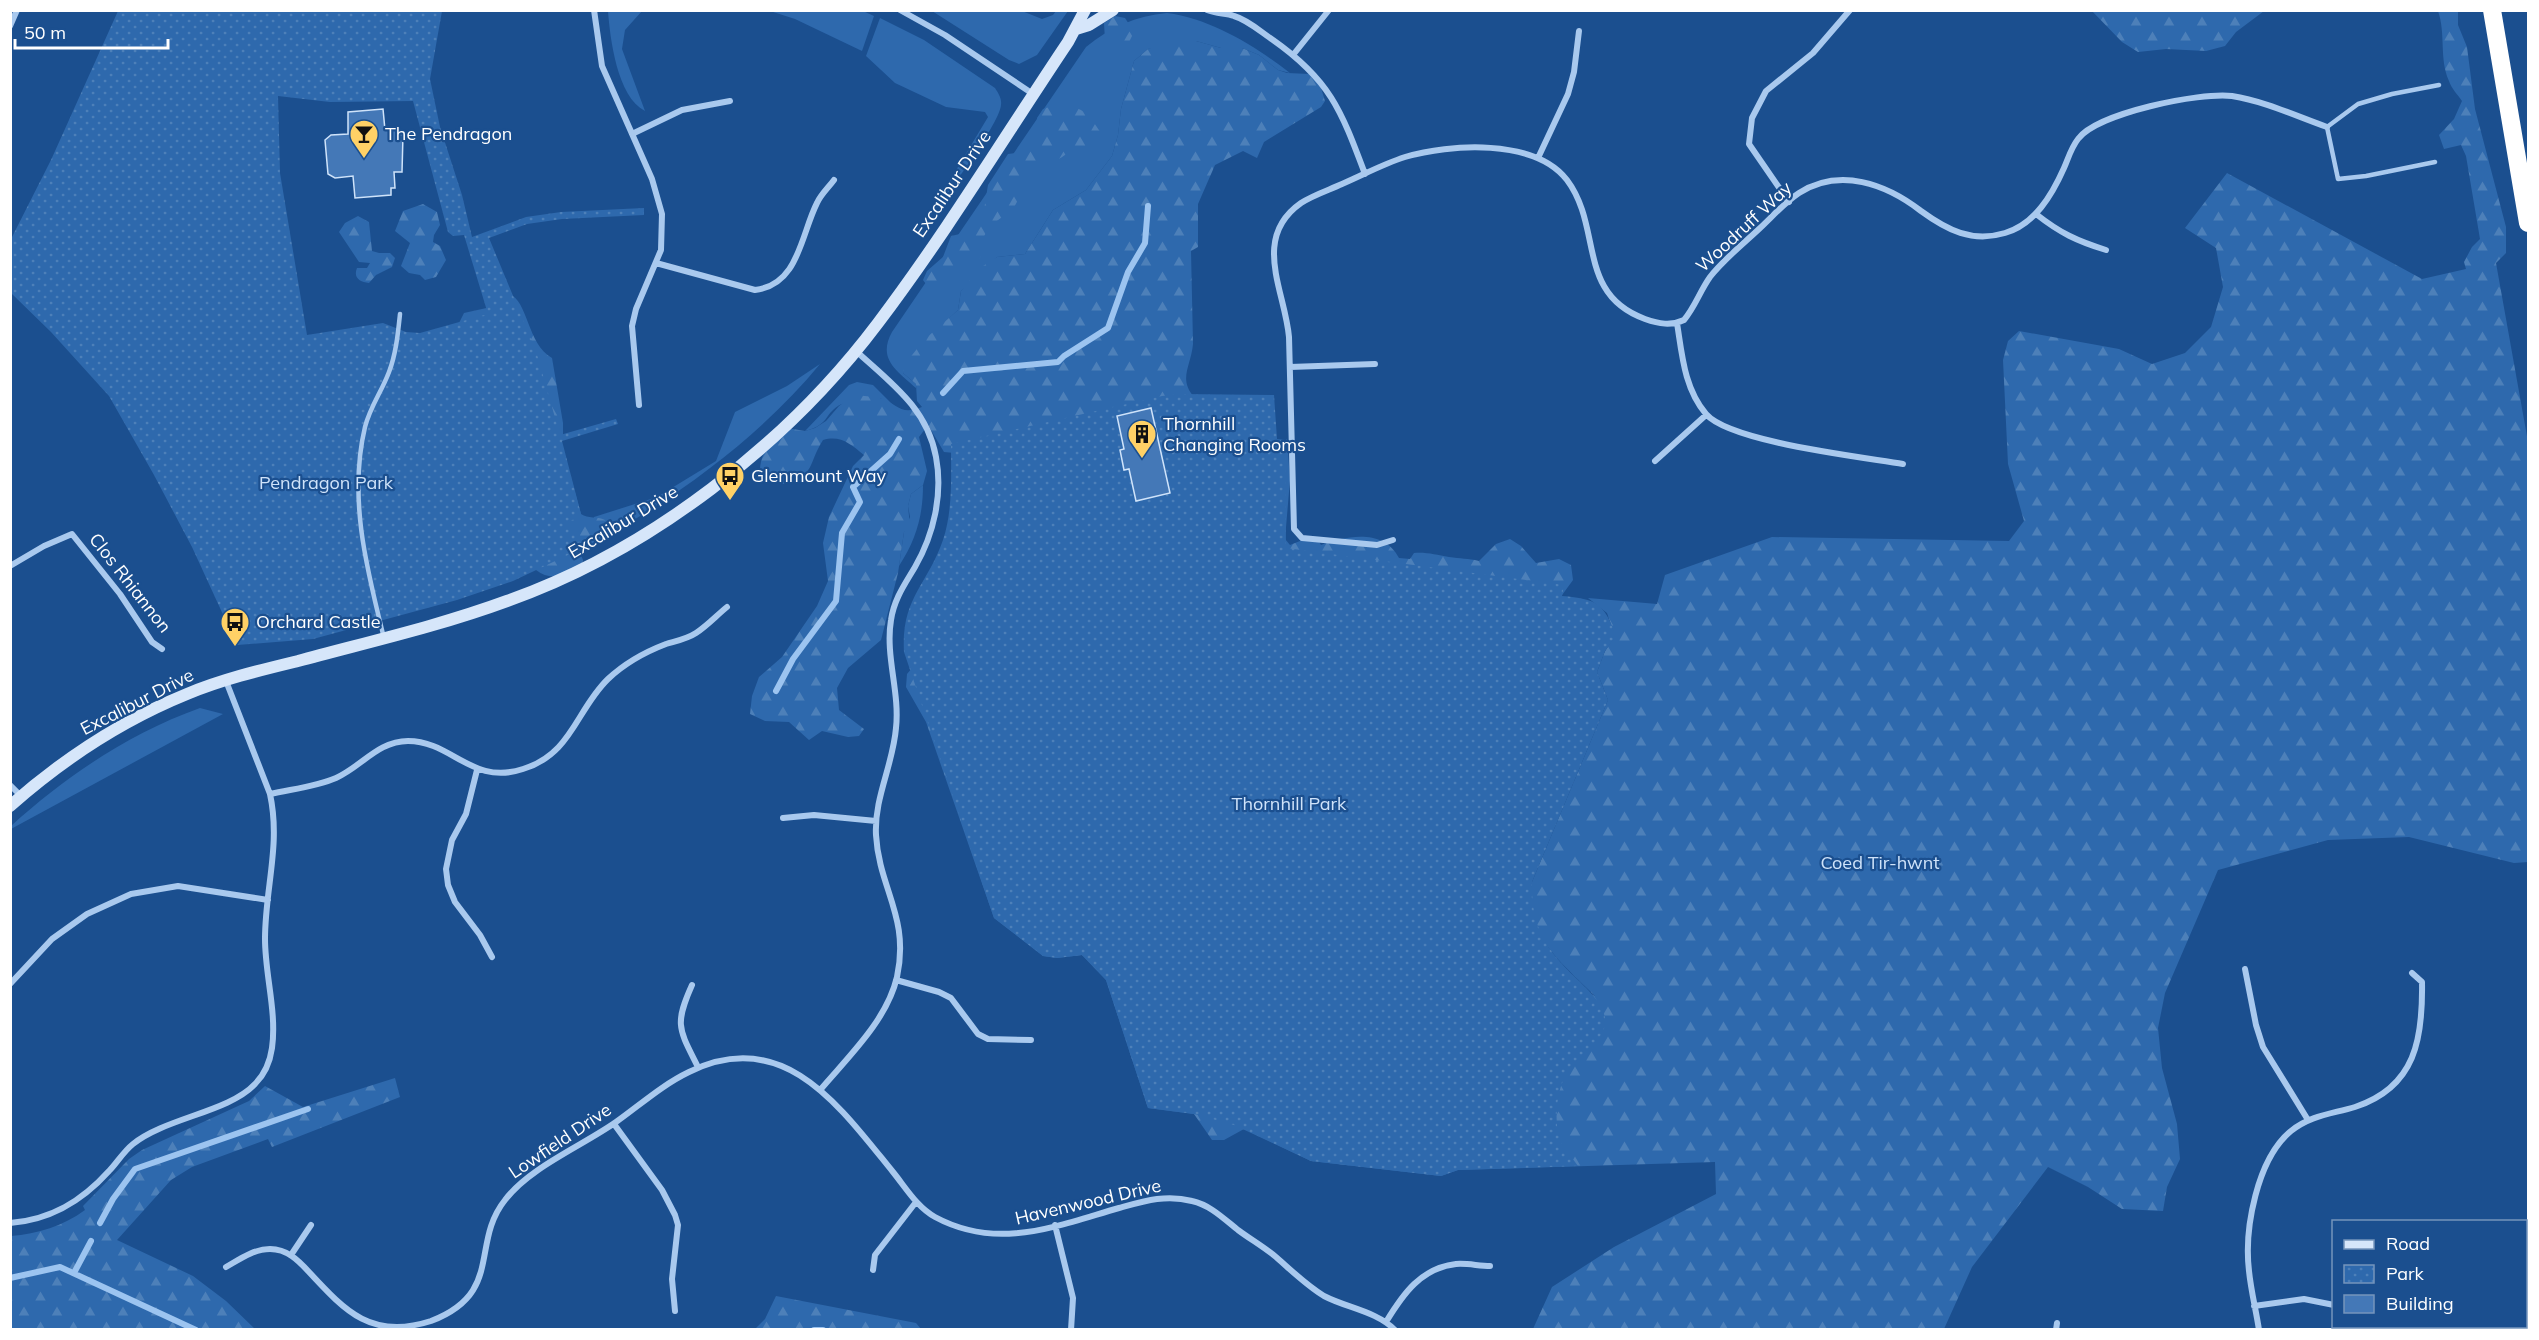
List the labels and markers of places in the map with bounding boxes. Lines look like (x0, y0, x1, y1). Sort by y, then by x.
bar icon: The Pendragon (348, 118, 380, 160)
place label: The Pendragon (385, 122, 512, 145)
place label: Thornhill Changing Rooms (1163, 412, 1306, 456)
building icon: Thornhill Changing Rooms (1126, 418, 1158, 460)
bus stop icon: Glenmount Way (714, 460, 746, 502)
place label: Glenmount Way (751, 464, 886, 487)
bus stop icon: Orchard Castle (219, 606, 251, 648)
place label: Orchard Castle (256, 610, 381, 633)

